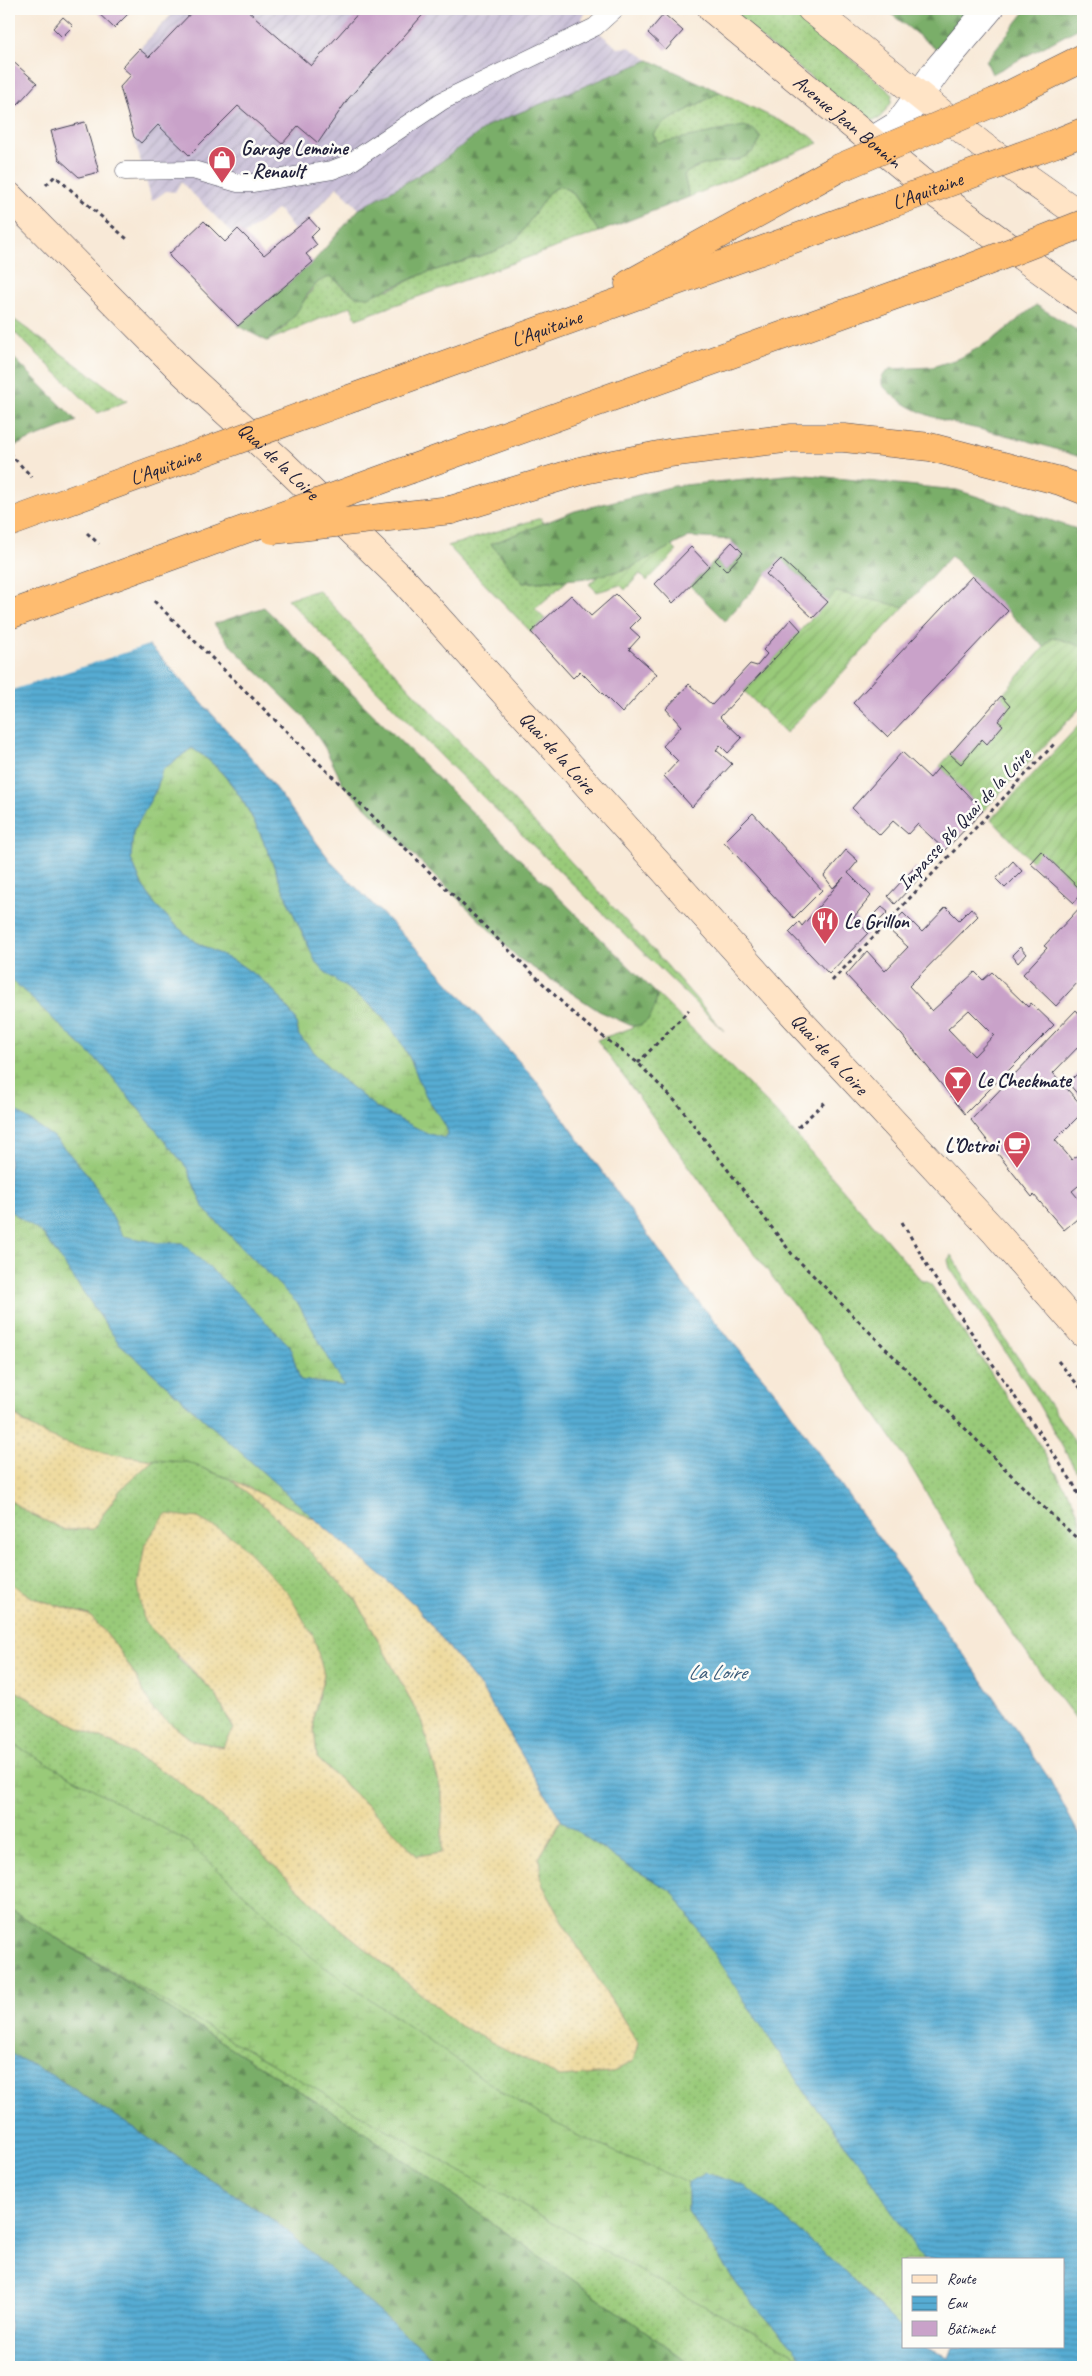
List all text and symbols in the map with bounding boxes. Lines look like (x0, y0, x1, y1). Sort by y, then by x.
street label: Avenue Jean Bonnin (788, 69, 908, 174)
place label: Garage Lemoine - Renault (241, 136, 350, 184)
shop icon: Garage Lemoine - Renault (207, 145, 237, 184)
street label: L'Aquitaine (889, 166, 967, 215)
street label: L'Aquitaine (508, 303, 586, 352)
street label: Quai de la Loire (233, 416, 326, 506)
street label: L'Aquitaine (126, 441, 205, 490)
street label: Quai de la Loire (514, 706, 603, 800)
street label: Impasse 8b Quai de la Loire (892, 742, 1037, 895)
restaurant icon: Le Grillon (810, 906, 840, 945)
place label: Le Grillon (844, 909, 910, 934)
street label: Quai de la Loire (786, 1008, 875, 1101)
bar icon: Le Checkmate (943, 1065, 973, 1104)
place label: Le Checkmate (977, 1068, 1073, 1093)
cafe icon: L’Octroi (1002, 1130, 1032, 1169)
place label: L’Octroi (945, 1133, 1001, 1158)
water label: La Loire (688, 1659, 749, 1685)
legend (902, 2258, 1064, 2348)
text: Route (947, 2270, 977, 2289)
text: Eau (947, 2294, 968, 2313)
text: Bâtiment (947, 2320, 997, 2339)

